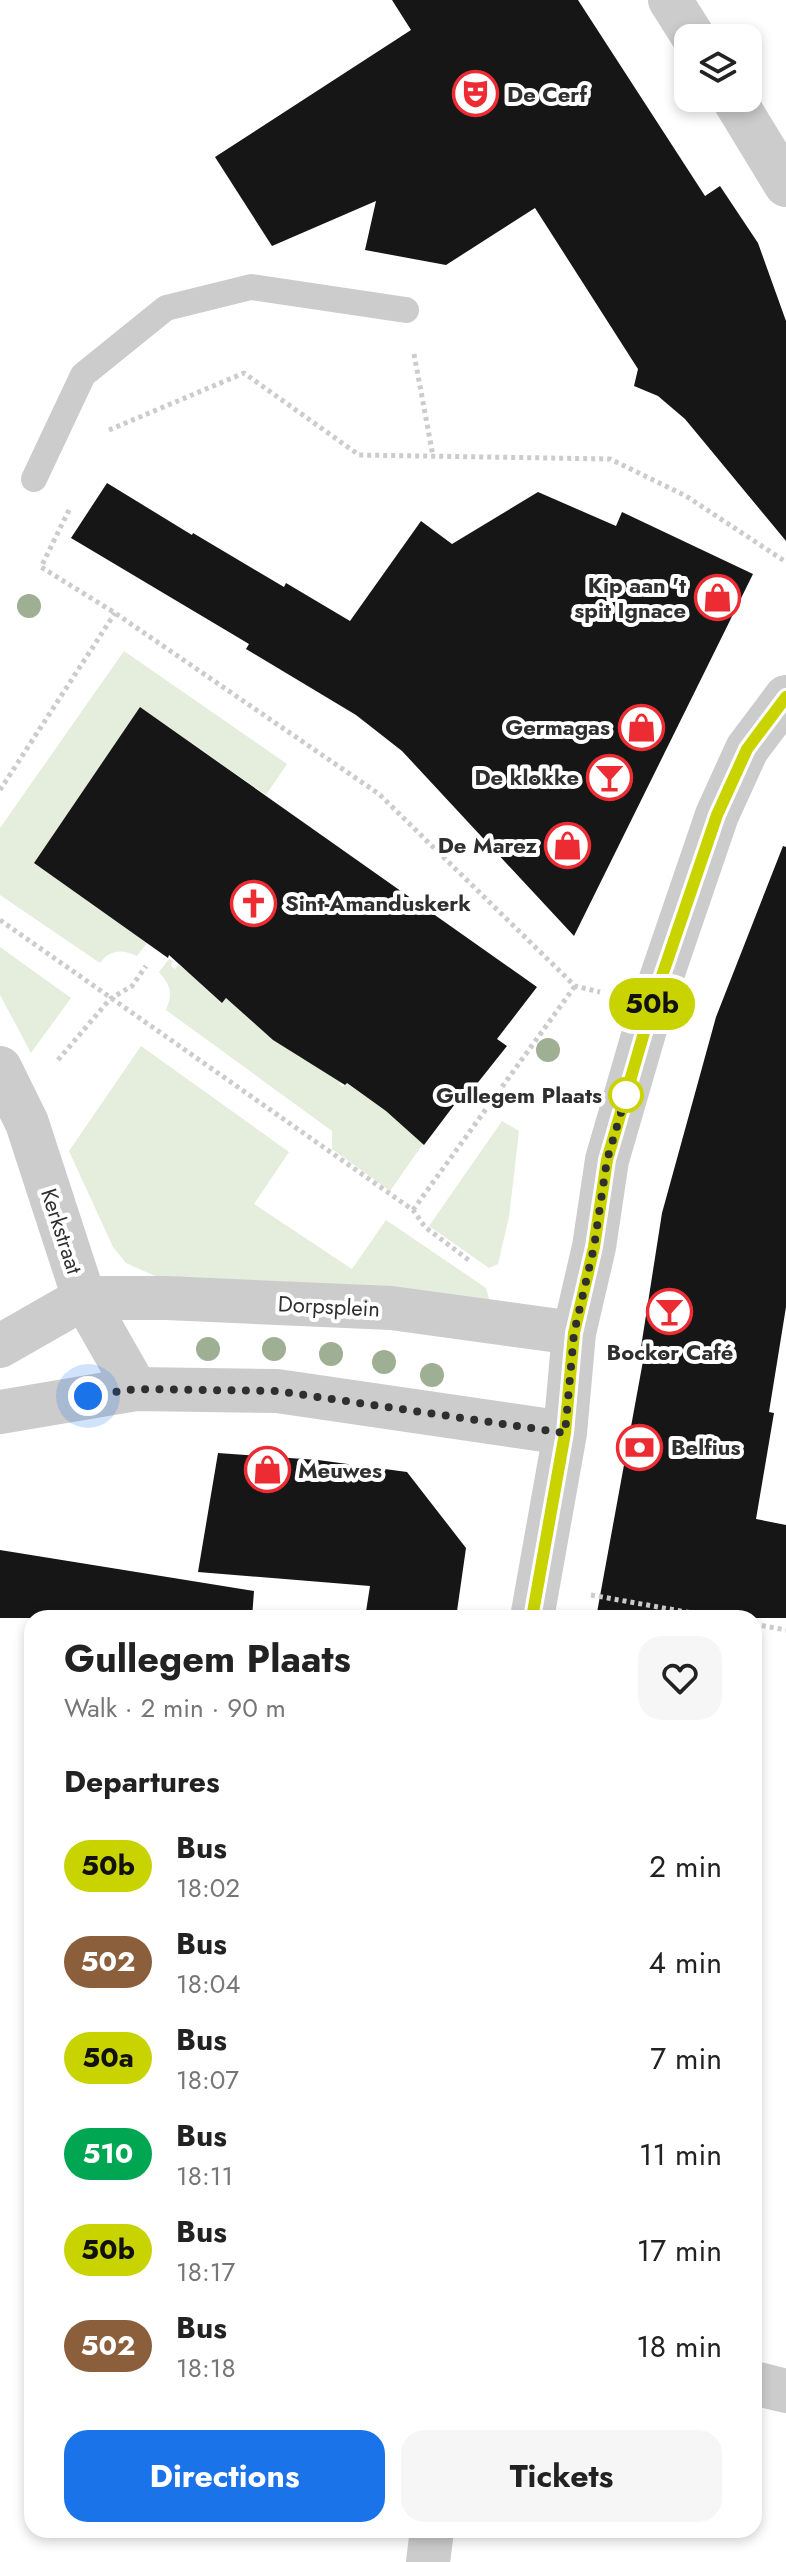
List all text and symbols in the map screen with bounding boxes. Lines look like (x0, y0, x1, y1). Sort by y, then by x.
map controls (674, 24, 762, 112)
button: layers (674, 24, 762, 112)
theatre icon: De Cerf (452, 70, 500, 118)
place label: De Cerf (507, 78, 588, 110)
place label: Kip aan 't spit Ignace (574, 569, 686, 626)
shop icon: Kip aan 't spit Ignace (693, 574, 741, 622)
shop icon: Germagas (617, 703, 665, 751)
place label: Germagas (505, 711, 610, 743)
bar icon: De klokke (586, 753, 634, 801)
place label: De klokke (474, 761, 579, 793)
shop icon: De Marez (544, 821, 592, 869)
place label: De Marez (438, 829, 538, 861)
church icon: Sint-Amanduskerk (230, 879, 278, 927)
place label: Sint-Amanduskerk (285, 887, 471, 919)
line badge: 50b (606, 978, 698, 1030)
text: 50b (625, 983, 679, 1024)
marker: Gullegem Plaats (609, 1078, 643, 1112)
place label: Gullegem Plaats (436, 1079, 602, 1111)
street label: Kerkstraat (33, 1184, 91, 1279)
street label: Dorpsplein (277, 1287, 381, 1325)
bar icon: Bockor Café (646, 1287, 694, 1335)
place label: Bockor Café (607, 1336, 733, 1368)
your location (68, 1376, 108, 1416)
bank icon: Belfius (616, 1423, 664, 1471)
place label: Belfius (671, 1431, 740, 1463)
shop icon: Meuwes (243, 1446, 291, 1494)
place label: Meuwes (298, 1454, 382, 1486)
text: Gullegem Plaats (64, 1631, 351, 1686)
button: heart (638, 1636, 722, 1720)
text: Walk · 2 min · 90 m (64, 1689, 286, 1727)
text: Departures (64, 1760, 220, 1803)
text: Bus (176, 1826, 227, 1869)
text: 50b (81, 1845, 135, 1886)
text: 2 min (649, 1845, 722, 1888)
text: 18:02 (176, 1869, 240, 1907)
text: Bus (176, 1922, 227, 1965)
text: 502 (81, 1941, 135, 1982)
text: 4 min (649, 1941, 722, 1984)
text: 18:04 (176, 1965, 240, 2003)
text: Bus (176, 2018, 227, 2061)
text: 50a (82, 2037, 134, 2078)
text: 7 min (650, 2037, 722, 2080)
text: 18:07 (176, 2061, 239, 2099)
text: Bus (176, 2114, 227, 2157)
text: 510 (83, 2133, 133, 2174)
text: 11 min (639, 2133, 722, 2176)
text: 18:11 (176, 2157, 233, 2195)
text: Bus (176, 2210, 227, 2253)
text: 50b (81, 2229, 135, 2270)
text: 17 min (637, 2229, 722, 2272)
text: 18:17 (176, 2253, 235, 2291)
text: Bus (176, 2306, 227, 2349)
text: 502 (81, 2325, 135, 2366)
text: 18 min (636, 2325, 722, 2368)
text: 18:18 (176, 2349, 236, 2387)
button: Directions (64, 2430, 385, 2522)
button: Tickets (401, 2430, 722, 2522)

